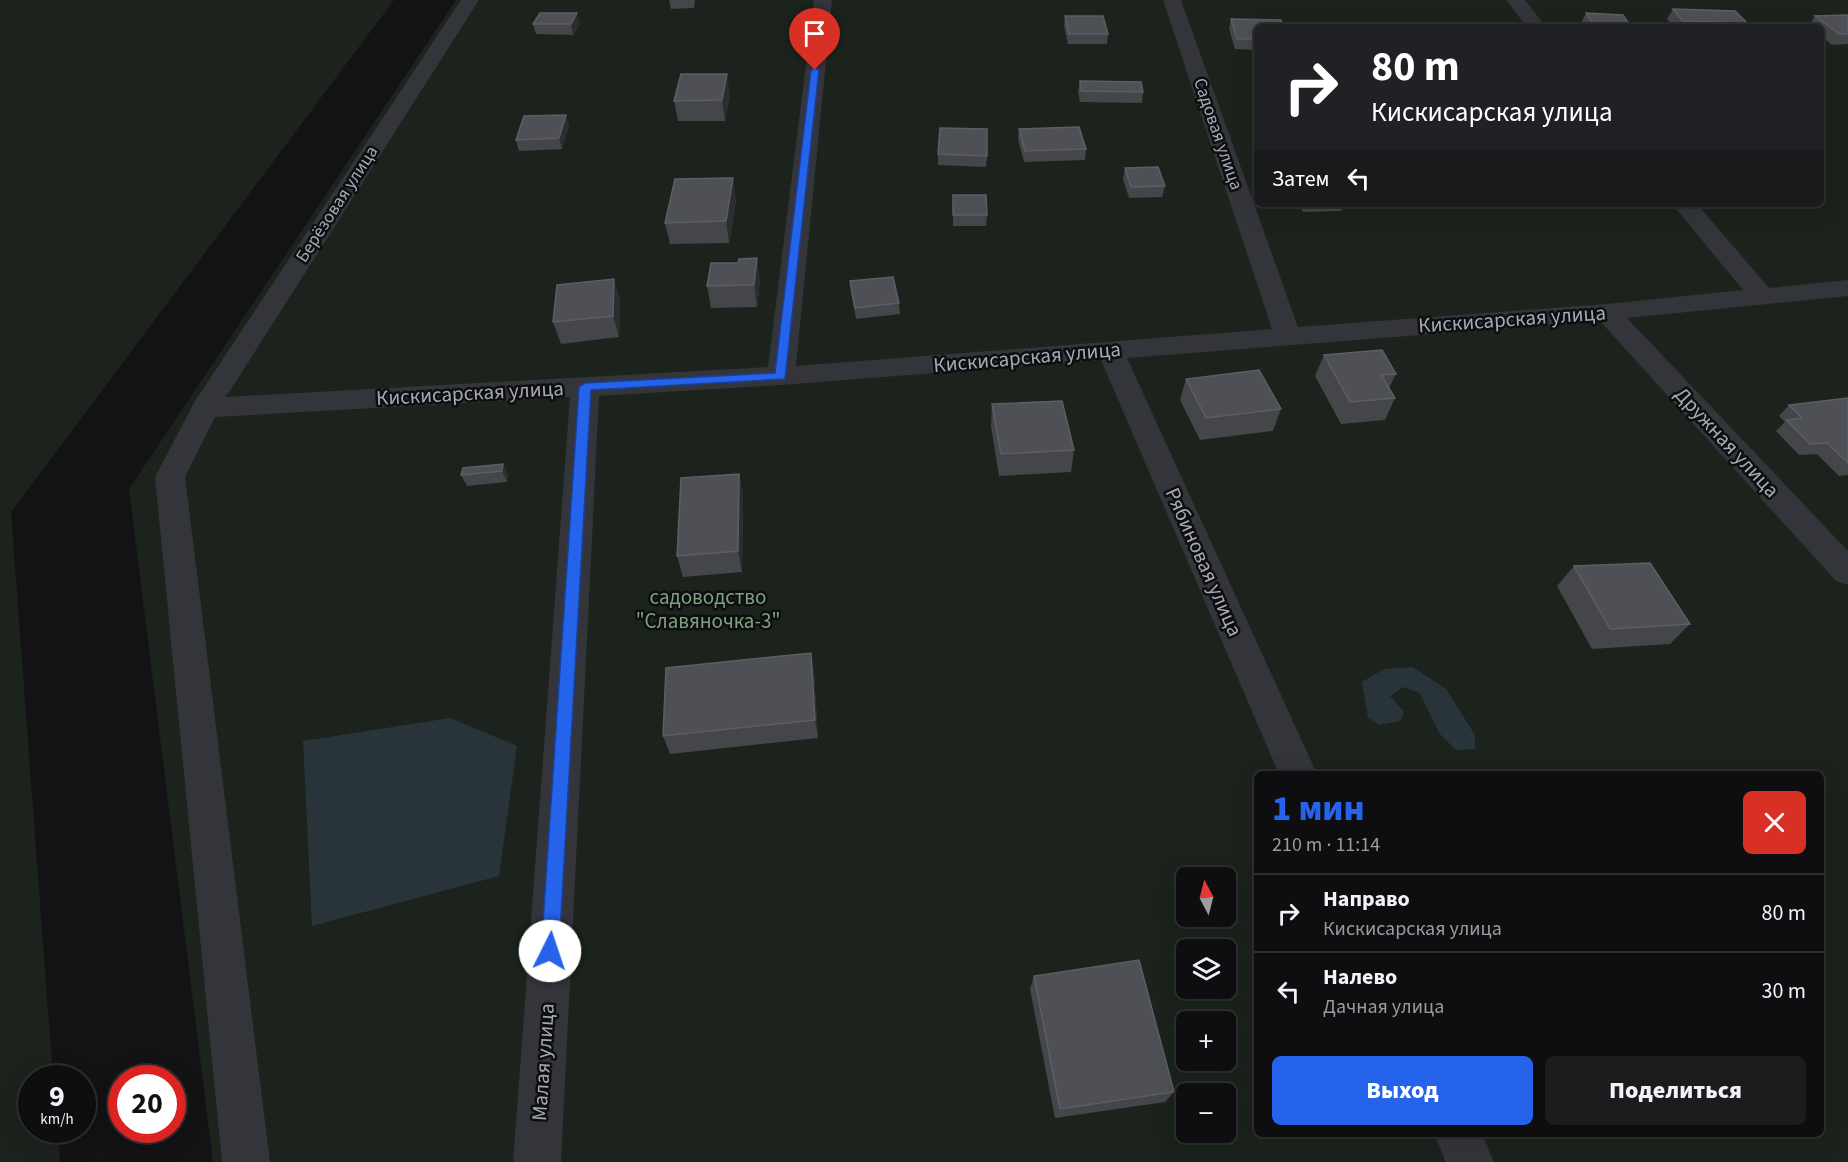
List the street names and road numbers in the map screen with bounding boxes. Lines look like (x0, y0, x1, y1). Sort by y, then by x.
street label: Садовая улица (1187, 75, 1249, 193)
street label: Берёзовая улица (290, 141, 384, 267)
street label: Кискисарская улица (1417, 297, 1607, 341)
street label: Кискисарская улица (932, 334, 1122, 380)
street label: Кискисарская улица (375, 373, 565, 413)
street label: Дружная улица (1668, 380, 1786, 504)
street label: Рябиновая улица (1158, 483, 1250, 641)
street label: Малая улица (524, 1002, 562, 1122)

